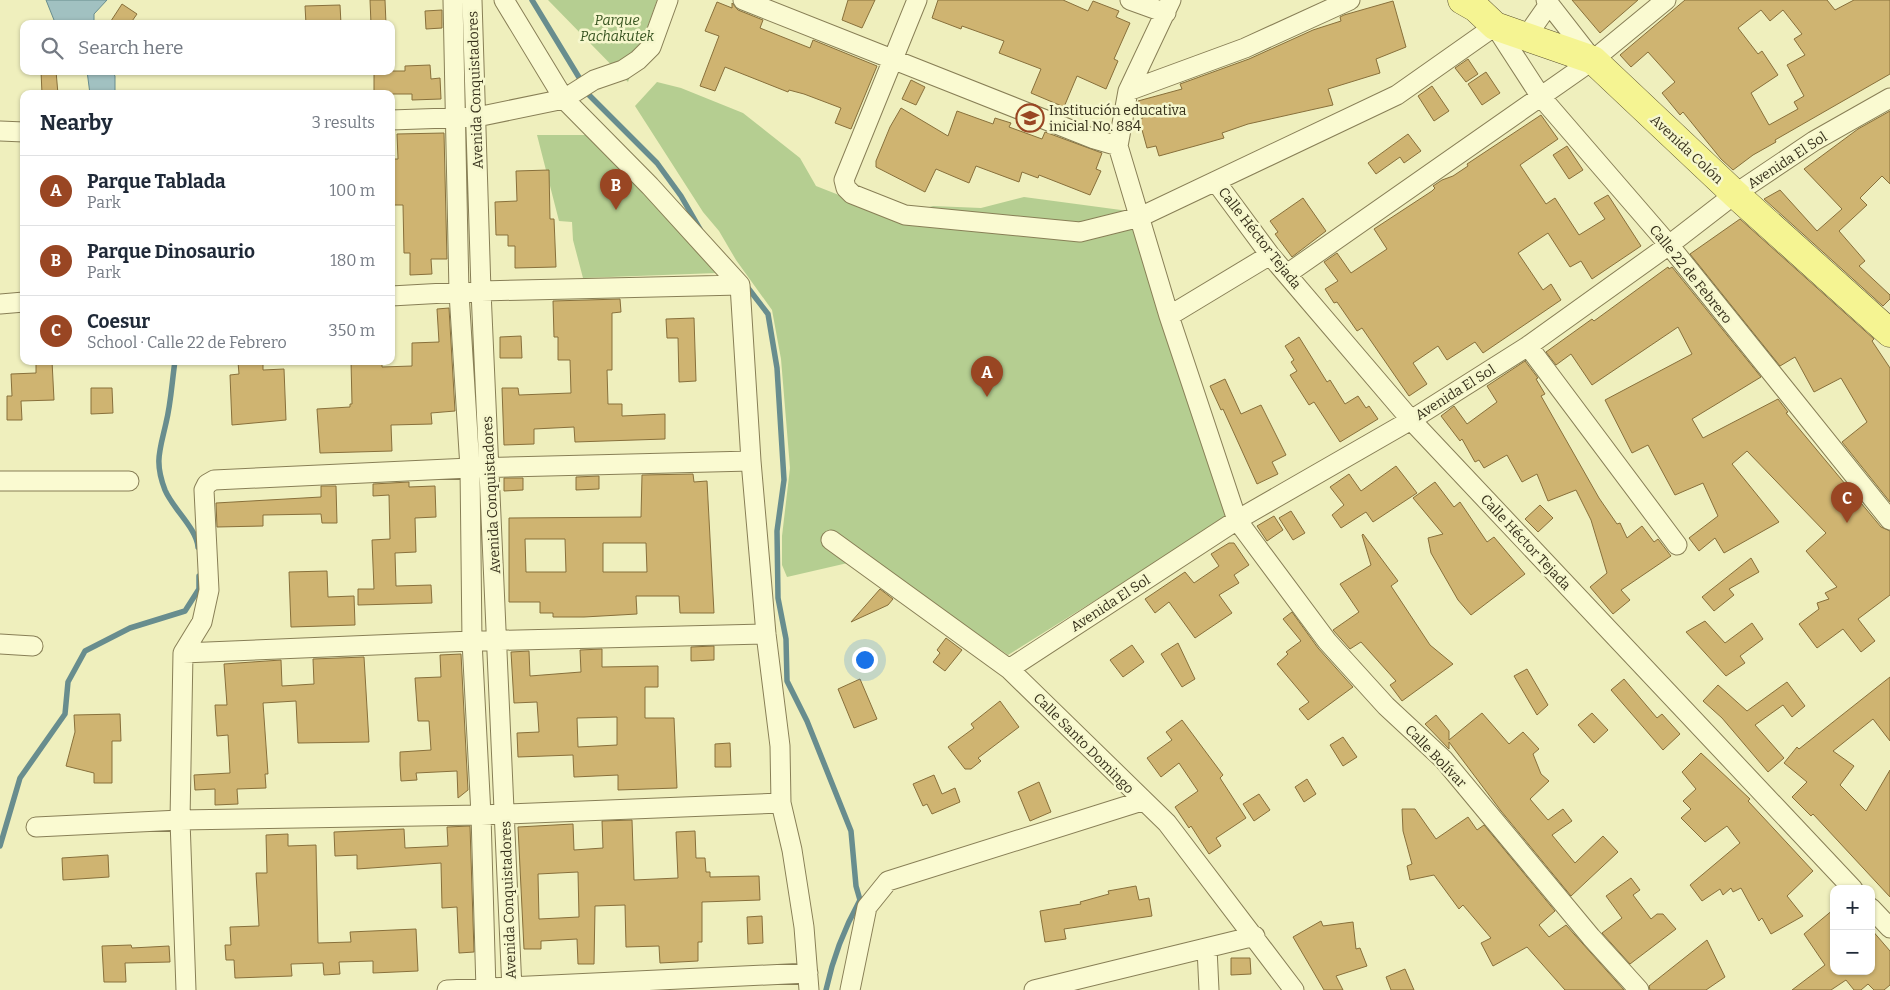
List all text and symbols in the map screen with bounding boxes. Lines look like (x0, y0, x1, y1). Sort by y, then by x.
street label: Avenida Conquistadores (464, 11, 487, 169)
park label: Parque Pachakutek (580, 12, 654, 45)
search box (20, 20, 395, 75)
icon: search (38, 34, 66, 62)
text: Search here (78, 36, 183, 59)
place label: Institución educativa inicial No. 884 (1049, 102, 1187, 135)
school or university icon: Institución educativa inicial No. 884 (1015, 103, 1045, 133)
text: Nearby (40, 110, 113, 136)
street label: Avenida Colón (1647, 111, 1727, 187)
text: 3 results (312, 113, 375, 132)
street label: Avenida El Sol (1744, 128, 1830, 192)
pin: B (600, 169, 632, 210)
text: Parque Tablada (87, 170, 226, 193)
text: A (50, 181, 62, 200)
text: 100 m (330, 181, 375, 200)
street label: Calle Héctor Tejada (1215, 184, 1305, 293)
text: Park (87, 193, 121, 212)
street label: Calle 22 de Febrero (1646, 222, 1736, 327)
text: Parque Dinosaurio (87, 240, 255, 263)
text: B (51, 251, 61, 270)
text: 180 m (330, 251, 375, 270)
text: Park (87, 263, 121, 282)
text: Coesur (87, 310, 150, 333)
text: C (51, 321, 61, 340)
text: 350 m (329, 321, 375, 340)
text: School · Calle 22 de Febrero (87, 333, 287, 352)
pin: A (971, 356, 1003, 397)
street label: Avenida El Sol (1412, 361, 1499, 424)
street label: Avenida Conquistadores (479, 416, 504, 574)
pin: C (1831, 482, 1863, 523)
street label: Calle Héctor Tejada (1477, 491, 1575, 594)
street label: Avenida El Sol (1067, 571, 1153, 635)
your location (852, 647, 878, 673)
street label: Calle Santo Domingo (1030, 689, 1138, 797)
street label: Calle Bolívar (1401, 721, 1470, 791)
street label: Avenida Conquistadores (497, 821, 520, 979)
map controls (1830, 885, 1875, 975)
button: + (1830, 885, 1875, 930)
button: − (1830, 930, 1875, 975)

